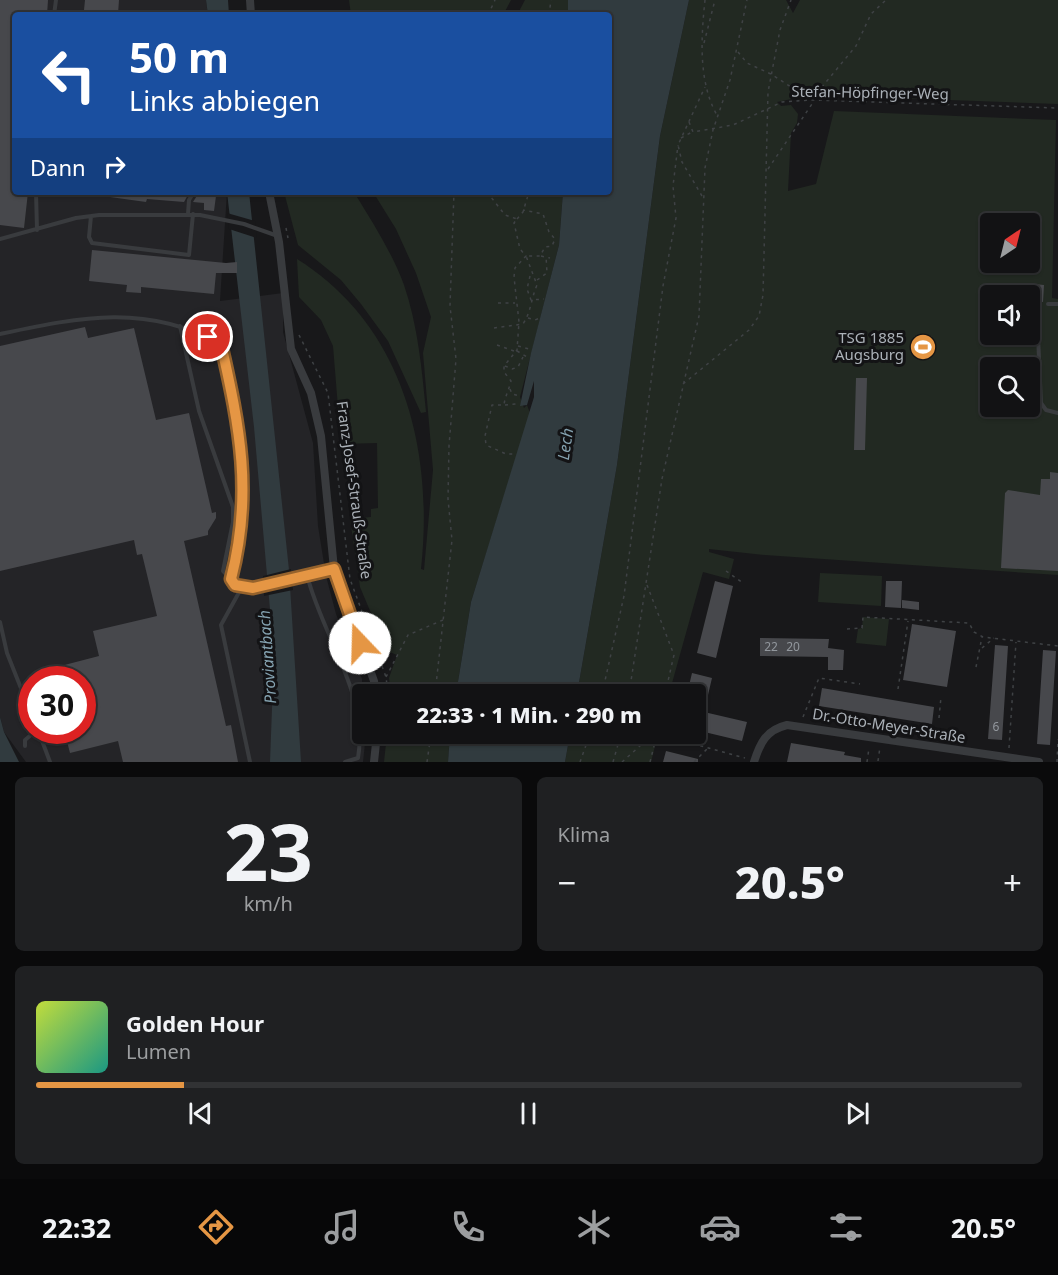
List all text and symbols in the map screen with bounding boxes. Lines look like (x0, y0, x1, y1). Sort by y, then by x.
text: 50 m (129, 28, 229, 85)
icon: left (30, 36, 108, 114)
street label: Stefan-Höpfinger-Weg (791, 81, 949, 103)
text: Links abbiegen (129, 82, 320, 119)
icon: right (98, 150, 131, 183)
text: Dann (30, 152, 86, 182)
north arrow (980, 213, 1040, 273)
map controls (980, 213, 1040, 417)
button: sound (980, 285, 1040, 345)
pin (182, 311, 233, 362)
icon: arrive (191, 320, 224, 353)
place label: TSG 1885 Augsburg (835, 327, 904, 364)
sports icon: TSG 1885 Augsburg (908, 332, 938, 362)
button: search (980, 357, 1040, 417)
street label: Franz-Josef-Strauß-Straße (333, 400, 377, 580)
water label: Lech (552, 427, 578, 461)
water label: Proviantbach (253, 609, 281, 705)
position arrow (328, 611, 392, 675)
house number: 22 (764, 638, 778, 655)
house number: 20 (786, 638, 800, 655)
speed limit sign: 30 (18, 666, 96, 744)
text: 22:33 · 1 Min. · 290 m (416, 699, 642, 729)
street label: Dr.-Otto-Meyer-Straße (811, 703, 967, 747)
house number: 6 (993, 718, 1000, 735)
text: 23 (224, 798, 313, 904)
text: Klima (558, 821, 610, 848)
text: 20.5° (735, 851, 845, 912)
text: − (558, 860, 576, 905)
text: + (1003, 860, 1022, 905)
text: km/h (244, 890, 293, 917)
text: Golden Hour (126, 1008, 264, 1038)
text: Lumen (126, 1038, 191, 1065)
icon: previous (184, 1097, 217, 1130)
icon: pause (512, 1097, 545, 1130)
icon: next (841, 1097, 874, 1130)
icon: directions (195, 1206, 237, 1248)
icon: music (321, 1206, 363, 1248)
icon: phone (447, 1206, 489, 1248)
icon: climate (573, 1206, 615, 1248)
icon: car (699, 1206, 741, 1248)
icon: filters (825, 1206, 867, 1248)
text: 22:32 (42, 1209, 111, 1246)
text: 20.5° (951, 1209, 1016, 1246)

